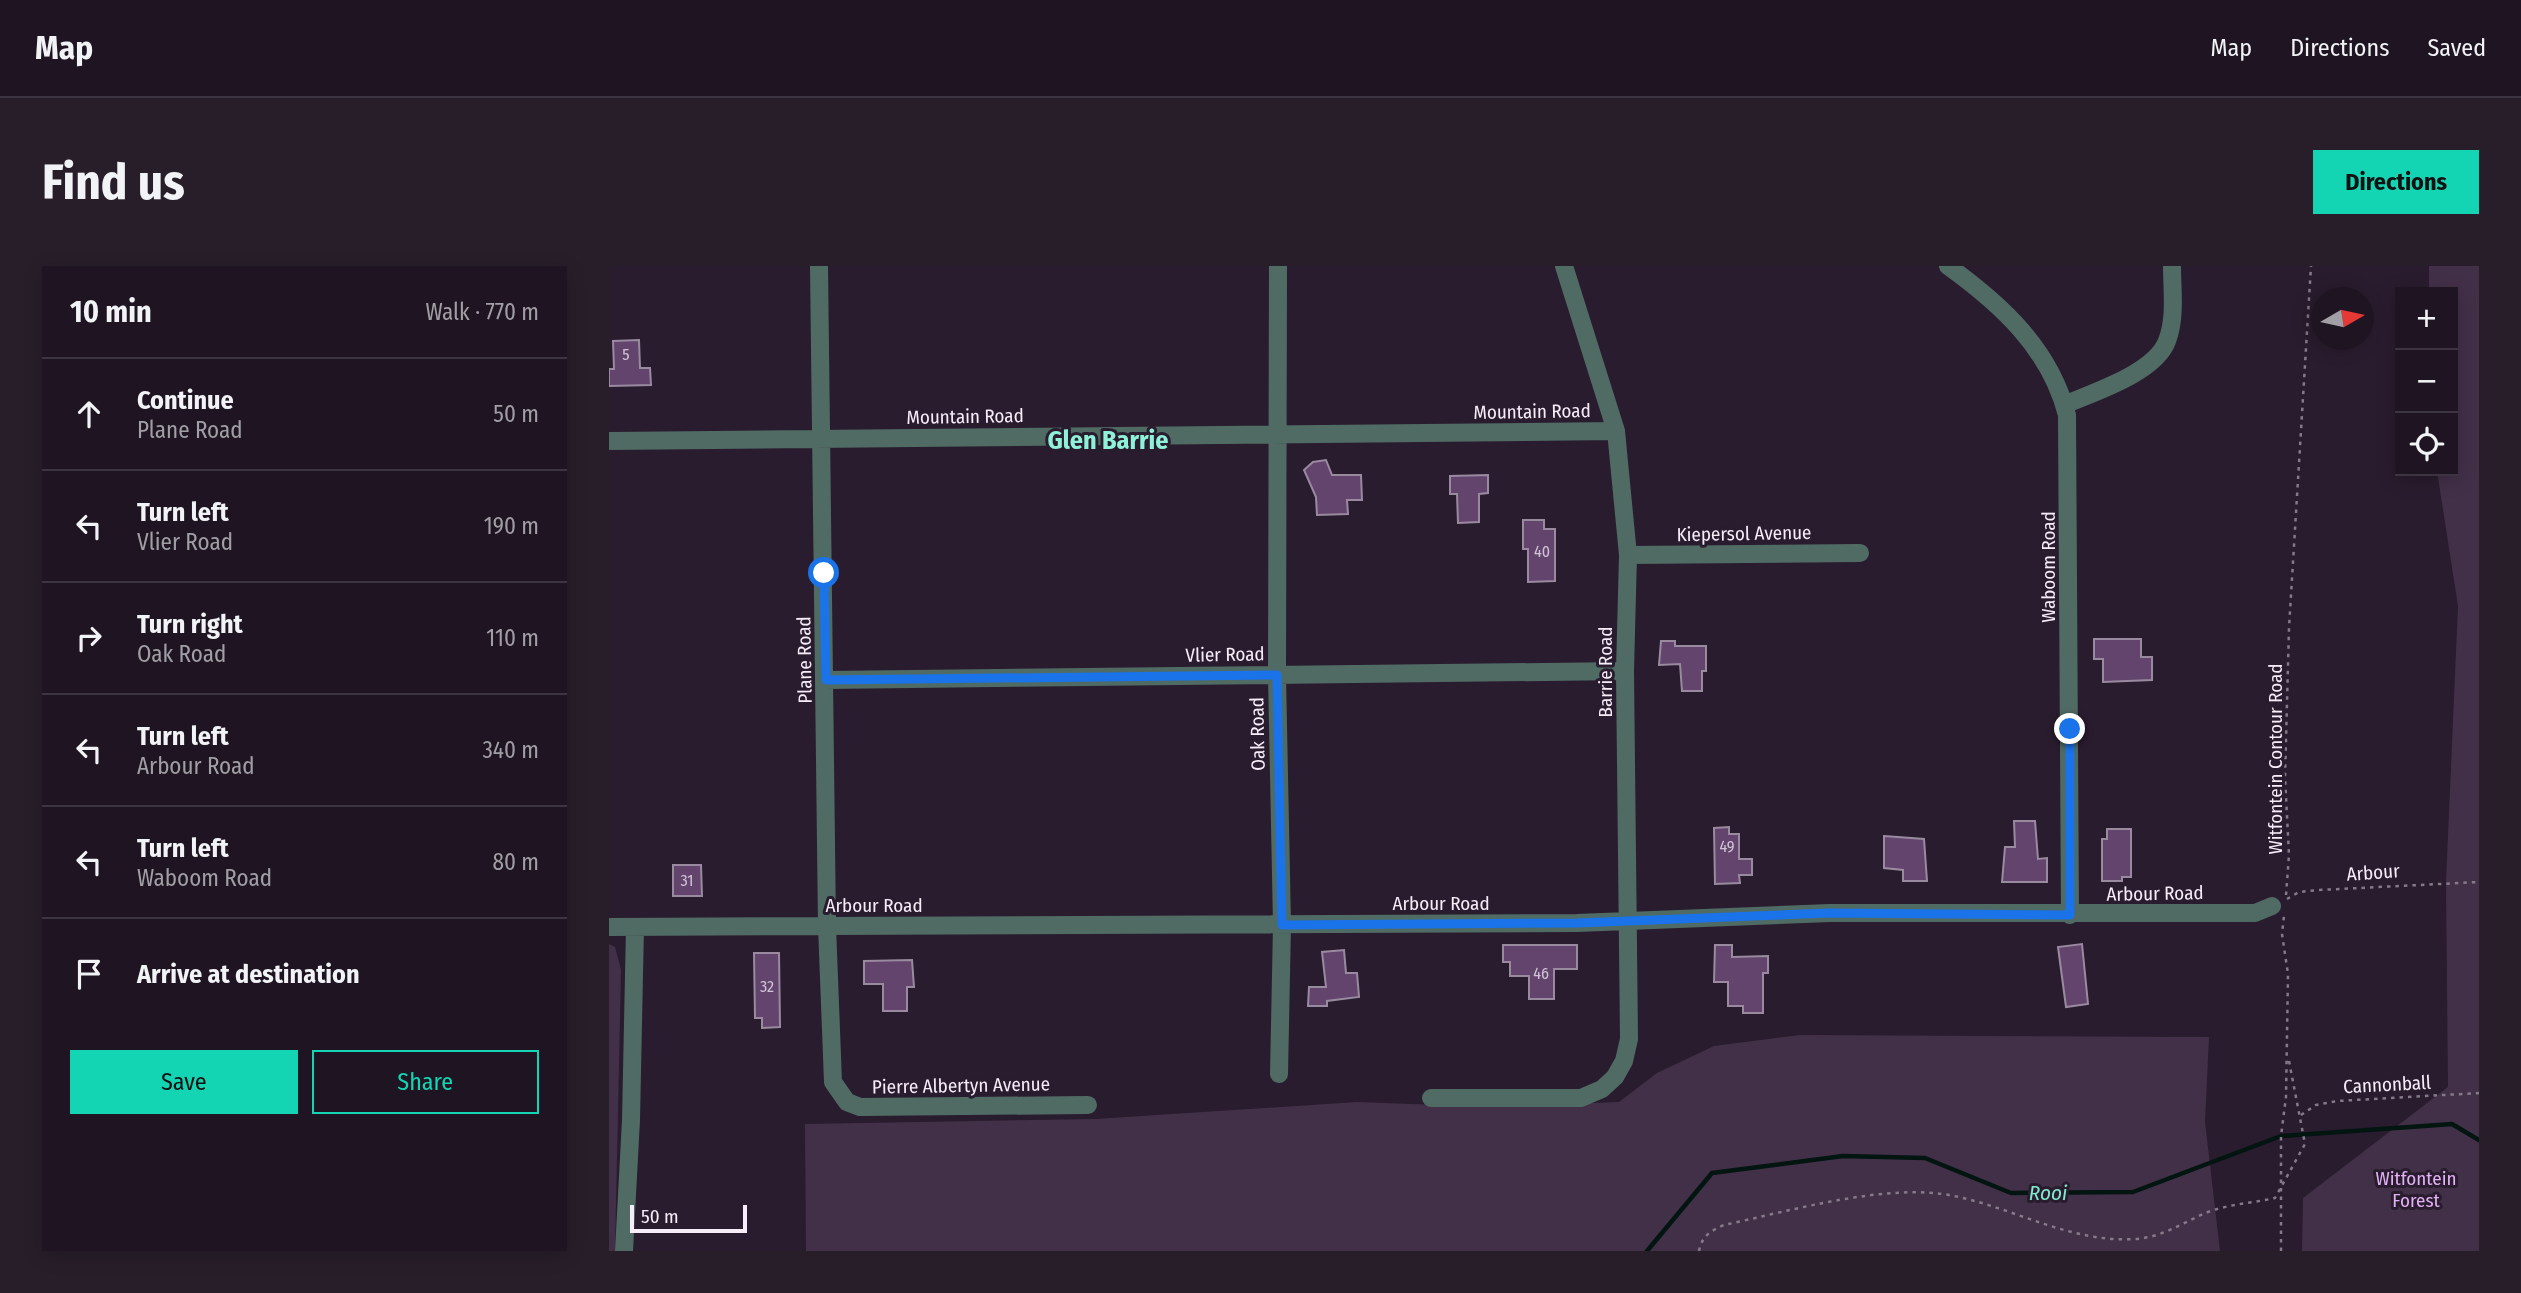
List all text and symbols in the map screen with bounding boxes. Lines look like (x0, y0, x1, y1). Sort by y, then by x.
text: Map (35, 28, 93, 68)
text: Map (2211, 34, 2252, 62)
text: Directions (2290, 34, 2389, 62)
text: Saved (2427, 34, 2486, 62)
button: Directions (2313, 150, 2479, 214)
text: Find us (42, 153, 185, 212)
north arrow (2311, 287, 2374, 350)
map controls (2395, 287, 2458, 476)
button: + (2395, 287, 2458, 350)
text: 10 min (70, 294, 152, 330)
text: Walk · 770 m (425, 298, 539, 326)
house number: 5 (622, 345, 630, 364)
button: − (2395, 350, 2458, 413)
text: Continue (137, 385, 234, 416)
icon: ahead (70, 395, 108, 433)
street label: Mountain Road (1473, 399, 1591, 424)
text: 50 m (493, 400, 539, 428)
street label: Mountain Road (906, 404, 1024, 429)
button: locate (2395, 413, 2458, 476)
text: Plane Road (137, 416, 243, 444)
district label: Glen Barrie (1048, 425, 1168, 456)
text: Turn left (137, 497, 229, 528)
icon: left (70, 507, 108, 545)
street label: Waboom Road (2037, 511, 2060, 623)
text: 190 m (484, 512, 539, 540)
street label: Kiepersol Avenue (1676, 521, 1812, 546)
text: Vlier Road (137, 528, 233, 556)
house number: 40 (1534, 542, 1550, 561)
route start (808, 557, 839, 588)
text: Turn right (137, 609, 243, 640)
street label: Plane Road (792, 616, 817, 704)
icon: right (70, 619, 108, 657)
text: 110 m (486, 624, 539, 652)
street label: Barrie Road (1594, 627, 1617, 718)
text: Oak Road (137, 640, 226, 668)
street label: Vlier Road (1185, 642, 1265, 667)
street label: Witfontein Contour Road (2264, 663, 2287, 855)
street label: Oak Road (1245, 697, 1270, 771)
route end (2054, 713, 2085, 744)
text: Turn left (137, 721, 229, 752)
icon: left (70, 731, 108, 769)
text: 340 m (483, 736, 539, 764)
text: Arbour Road (137, 752, 255, 780)
text: Turn left (137, 833, 229, 864)
house number: 49 (1719, 837, 1735, 856)
icon: left (70, 843, 108, 881)
text: 80 m (492, 848, 539, 876)
street label: Arbour (2346, 859, 2401, 886)
text: Waboom Road (137, 864, 272, 892)
house number: 31 (680, 871, 694, 890)
street label: Arbour Road (2106, 881, 2204, 906)
street label: Arbour Road (1392, 892, 1490, 915)
street label: Arbour Road (825, 894, 923, 917)
icon: arrive (70, 955, 108, 993)
text: Arrive at destination (137, 959, 360, 990)
house number: 46 (1533, 964, 1549, 983)
house number: 32 (760, 977, 774, 996)
button: Save (70, 1050, 298, 1114)
button: Share (312, 1050, 539, 1114)
street label: Cannonball (2343, 1071, 2432, 1098)
street label: Pierre Albertyn Avenue (872, 1072, 1050, 1099)
park label: Witfontein Forest (2376, 1167, 2456, 1212)
water label: Rooi (2029, 1180, 2068, 1206)
scale bar (630, 1202, 747, 1234)
text: 50 m (641, 1205, 679, 1228)

